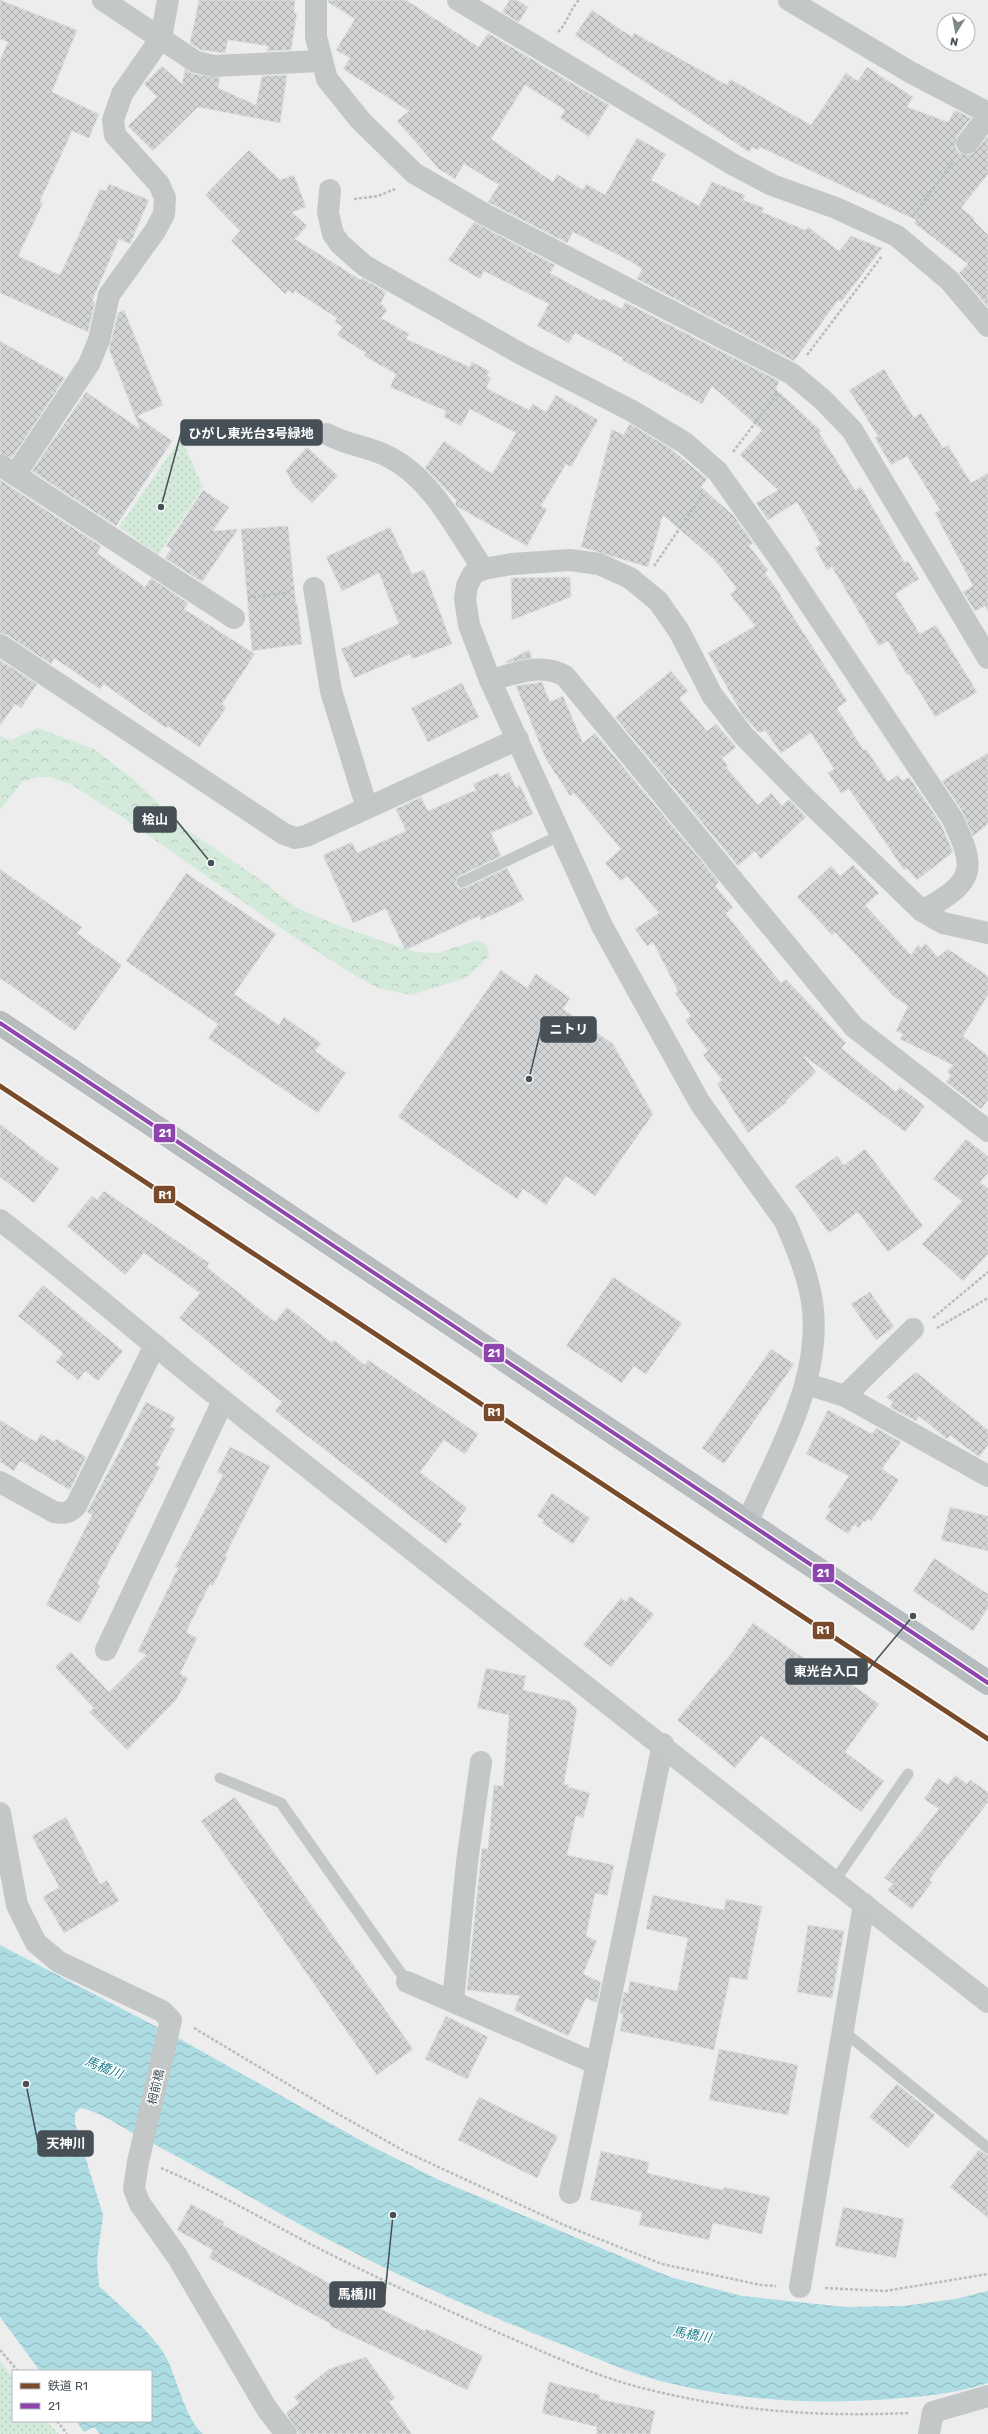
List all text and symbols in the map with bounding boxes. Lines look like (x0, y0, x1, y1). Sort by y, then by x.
north arrow (936, 12, 976, 52)
text: N (949, 34, 959, 48)
callout: ひがし東光台3号緑地 (181, 420, 322, 445)
text: ひがし東光台3号緑地 (188, 426, 314, 441)
callout: 桧山 (134, 807, 176, 832)
text: 桧山 (142, 812, 168, 827)
callout: ニトリ (541, 1017, 596, 1042)
text: ニトリ (549, 1022, 589, 1037)
line badge: 21 (153, 1123, 176, 1143)
text: 21 (159, 1127, 171, 1140)
line badge: R1 (153, 1185, 176, 1204)
text: R1 (158, 1189, 172, 1202)
line badge: 21 (483, 1343, 505, 1363)
text: 21 (488, 1347, 500, 1360)
line badge: R1 (483, 1403, 505, 1422)
text: R1 (487, 1406, 501, 1419)
line badge: 21 (812, 1563, 835, 1583)
text: 21 (817, 1567, 829, 1580)
line badge: R1 (812, 1621, 835, 1640)
text: R1 (816, 1624, 830, 1637)
callout: 東光台入口 (786, 1659, 867, 1684)
text: 東光台入口 (793, 1664, 859, 1679)
water label: 馬橋川 (83, 2053, 127, 2082)
street label: 栂前橋 (145, 2068, 167, 2106)
callout: 天神川 (38, 2131, 93, 2156)
text: 天神川 (46, 2136, 86, 2151)
callout: 馬橋川 (330, 2282, 385, 2307)
text: 馬橋川 (337, 2287, 377, 2302)
water label: 馬橋川 (671, 2324, 714, 2346)
legend (12, 2370, 152, 2422)
text: 鉄道 R1 (48, 2379, 88, 2393)
text: 21 (48, 2399, 60, 2413)

